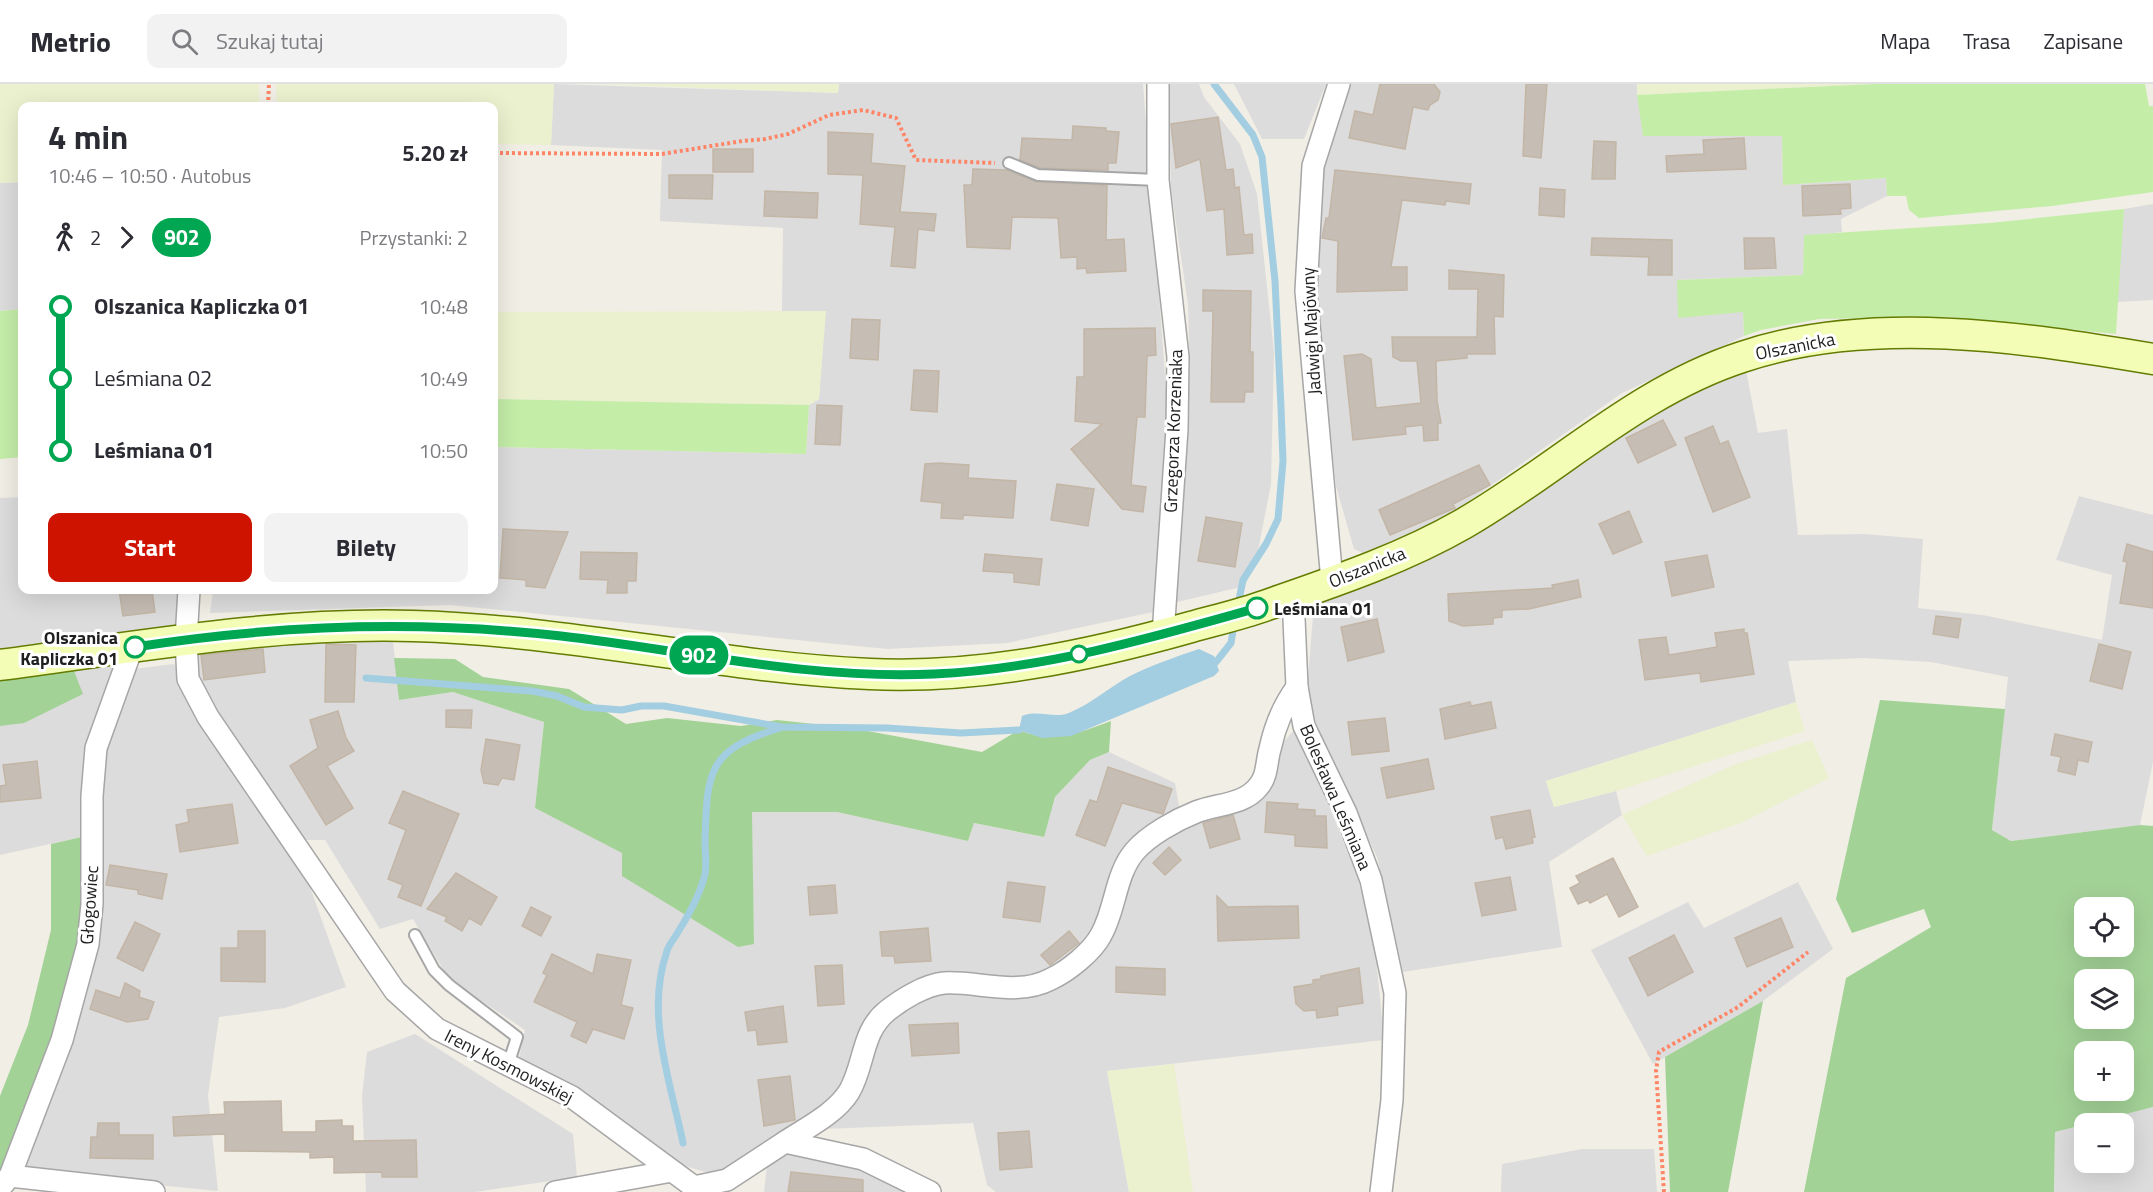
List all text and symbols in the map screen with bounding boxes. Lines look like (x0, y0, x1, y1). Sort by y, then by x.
search box (147, 14, 567, 68)
text: Metrio (30, 20, 111, 63)
text: Szukaj tutaj (216, 24, 324, 58)
icon: search (168, 25, 201, 58)
text: Mapa (1880, 25, 1930, 57)
text: Trasa (1963, 25, 2010, 57)
text: Zapisane (2043, 25, 2123, 57)
text: 4 min (48, 112, 128, 162)
text: 5.20 zł (402, 136, 468, 170)
text: 10:46 – 10:50 · Autobus (48, 160, 251, 191)
icon: walk (48, 221, 81, 254)
icon: forward (110, 221, 143, 254)
text: 902 (164, 221, 199, 253)
text: 2 (90, 222, 101, 253)
text: Przystanki: 2 (360, 222, 468, 253)
street label: Jadwigi Majówny (1294, 266, 1328, 396)
text: Olszanica Kapliczka 01 (94, 289, 309, 323)
text: 10:48 (419, 291, 468, 322)
street label: Olszanicka (1753, 325, 1837, 367)
street label: Grzegorza Korzeniaka (1157, 349, 1189, 513)
text: Leśmiana 02 (94, 361, 212, 395)
text: 10:49 (419, 363, 468, 394)
text: Leśmiana 01 (94, 433, 214, 467)
text: 10:50 (419, 435, 468, 466)
button: Start (48, 513, 252, 582)
button: Bilety (264, 513, 468, 582)
street label: Olszanicka (1325, 539, 1409, 595)
place label: Leśmiana 01 (1274, 595, 1372, 622)
marker: Leśmiana 01 (1246, 597, 1268, 619)
place label: Olszanica Kapliczka 01 (20, 624, 118, 672)
marker: Olszanica Kapliczka 01 (124, 636, 146, 658)
line badge: 902 (664, 636, 734, 674)
text: 902 (681, 639, 717, 671)
unlabelled marker (1070, 645, 1088, 663)
street label: Bolesława Leśmiana (1293, 720, 1379, 874)
street label: Głogowiec (73, 864, 105, 946)
map controls (2074, 897, 2134, 1173)
button: locate (2074, 897, 2134, 957)
button: layers (2074, 969, 2134, 1029)
street label: Ireny Kosmowskiej (440, 1022, 578, 1110)
button: + (2074, 1041, 2134, 1101)
button: − (2074, 1113, 2134, 1173)

